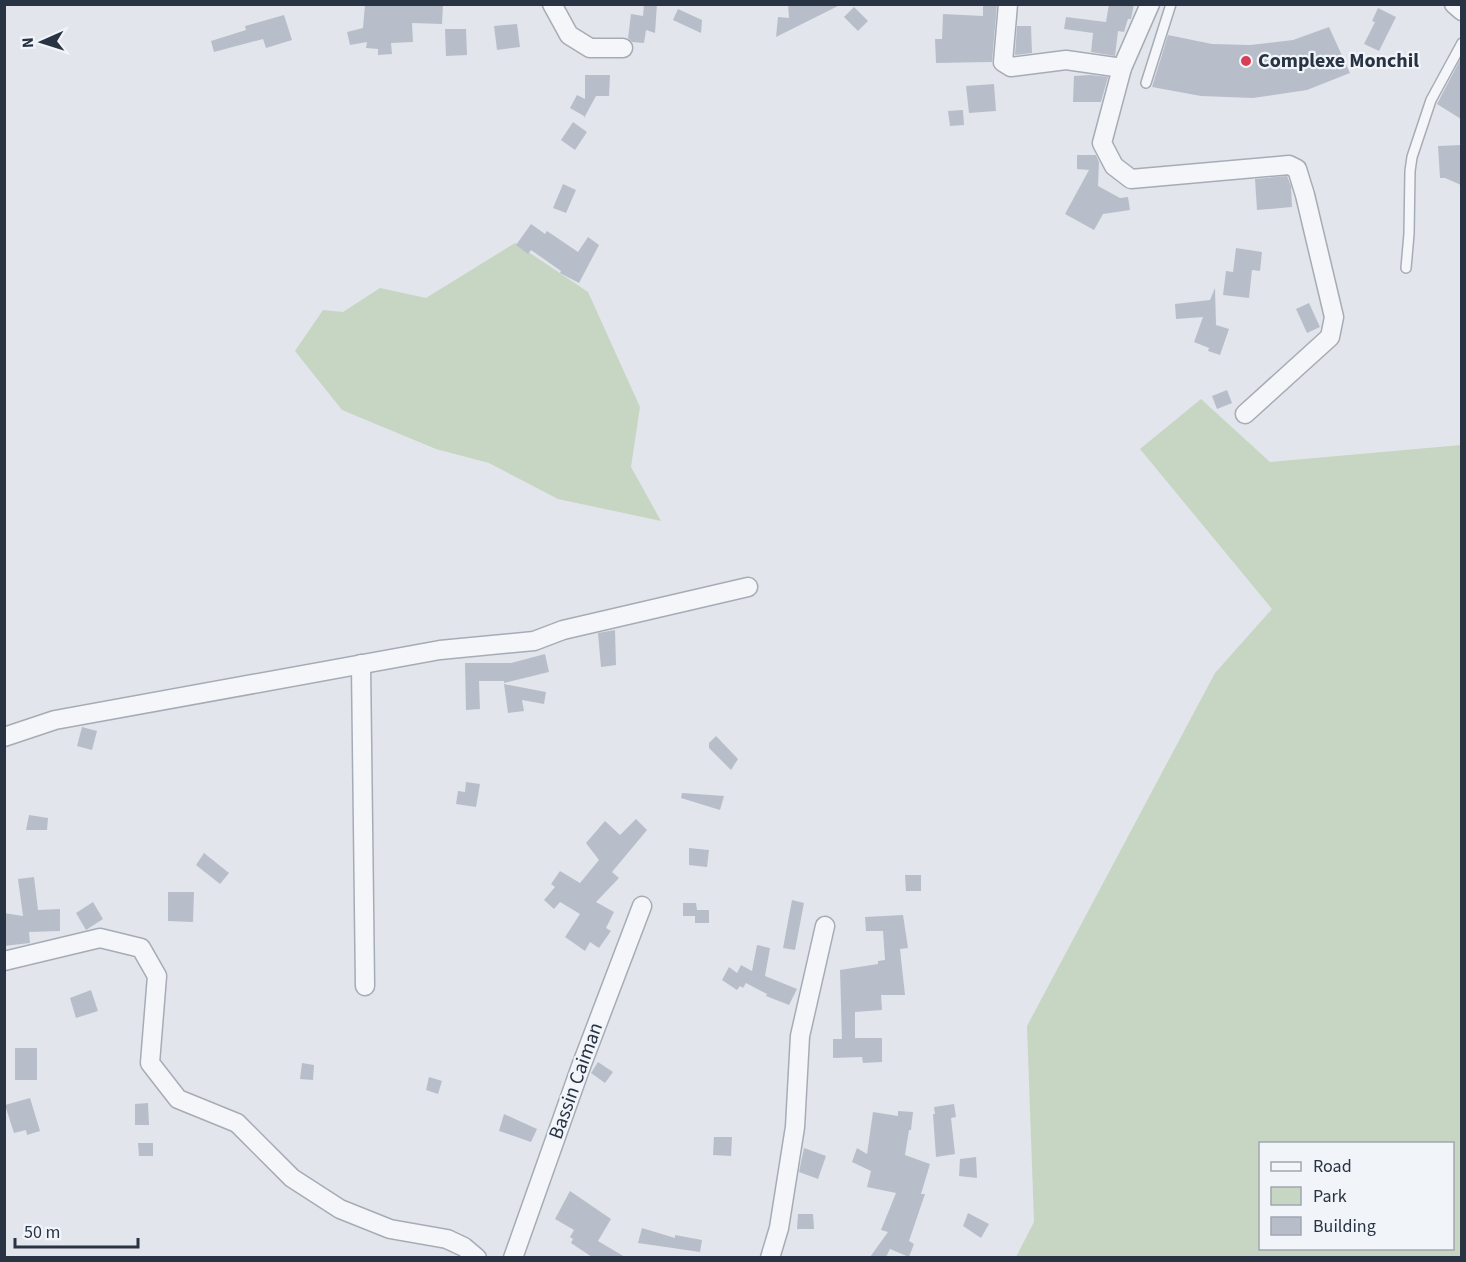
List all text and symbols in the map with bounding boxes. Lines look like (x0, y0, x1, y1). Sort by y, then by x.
north arrow (12, 12, 72, 72)
text: N (17, 37, 39, 49)
place label: Complexe Monchil (1258, 47, 1419, 75)
marker: Complexe Monchil (1239, 54, 1253, 68)
street label: Bassin Caiman (542, 1019, 610, 1143)
legend (1259, 1142, 1454, 1250)
text: Road (1313, 1154, 1352, 1179)
text: Park (1313, 1184, 1347, 1209)
scale bar (15, 1211, 138, 1249)
text: Building (1313, 1214, 1376, 1239)
text: 50 m (24, 1220, 60, 1245)

